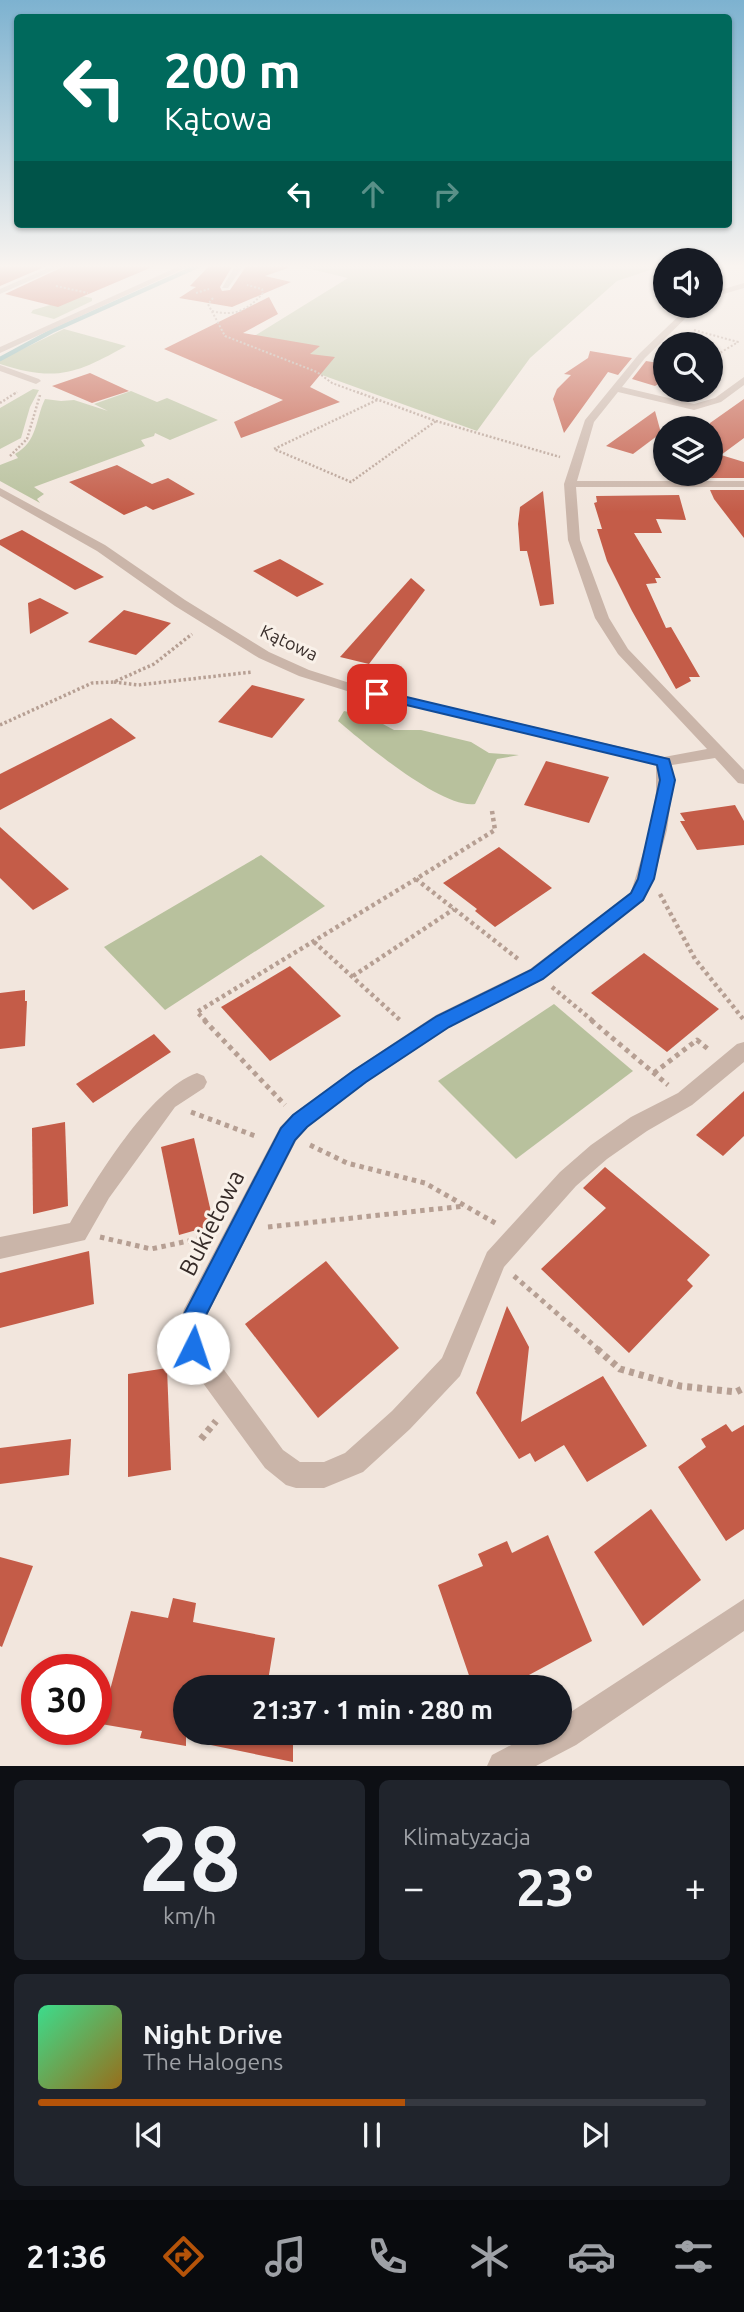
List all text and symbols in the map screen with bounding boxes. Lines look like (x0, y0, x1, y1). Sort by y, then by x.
icon: left (49, 42, 140, 133)
text: 200 m (164, 42, 301, 97)
text: Kątowa (164, 100, 272, 136)
icon: left (281, 175, 319, 213)
icon: ahead (354, 175, 392, 213)
icon: right (427, 175, 465, 213)
map controls (653, 248, 723, 486)
button: sound (653, 248, 723, 318)
button: search (653, 332, 723, 402)
button: layers (653, 416, 723, 486)
street label: Kątowa (258, 620, 321, 664)
pin (347, 664, 407, 724)
icon: arrive (358, 675, 396, 713)
street label: Bukietowa (174, 1166, 250, 1280)
position arrow (156, 1311, 230, 1385)
speed limit sign: 30 (21, 1654, 112, 1745)
text: 21:37 · 1 min · 280 m (252, 1695, 493, 1724)
text: 28 (138, 1806, 241, 1908)
text: Klimatyzacja (403, 1824, 531, 1849)
text: 23° (516, 1858, 593, 1916)
text: − (403, 1866, 424, 1908)
text: + (685, 1866, 706, 1908)
text: km/h (163, 1903, 216, 1928)
text: Night Drive (143, 2020, 283, 2049)
text: The Halogens (143, 2049, 283, 2074)
icon: previous (130, 2116, 168, 2154)
icon: pause (353, 2116, 391, 2154)
icon: next (576, 2116, 614, 2154)
icon: directions (159, 2232, 208, 2281)
icon: music (261, 2232, 310, 2281)
icon: phone (363, 2232, 412, 2281)
icon: climate (465, 2232, 514, 2281)
icon: car (567, 2232, 616, 2281)
icon: filters (669, 2232, 718, 2281)
text: 21:36 (26, 2238, 107, 2274)

